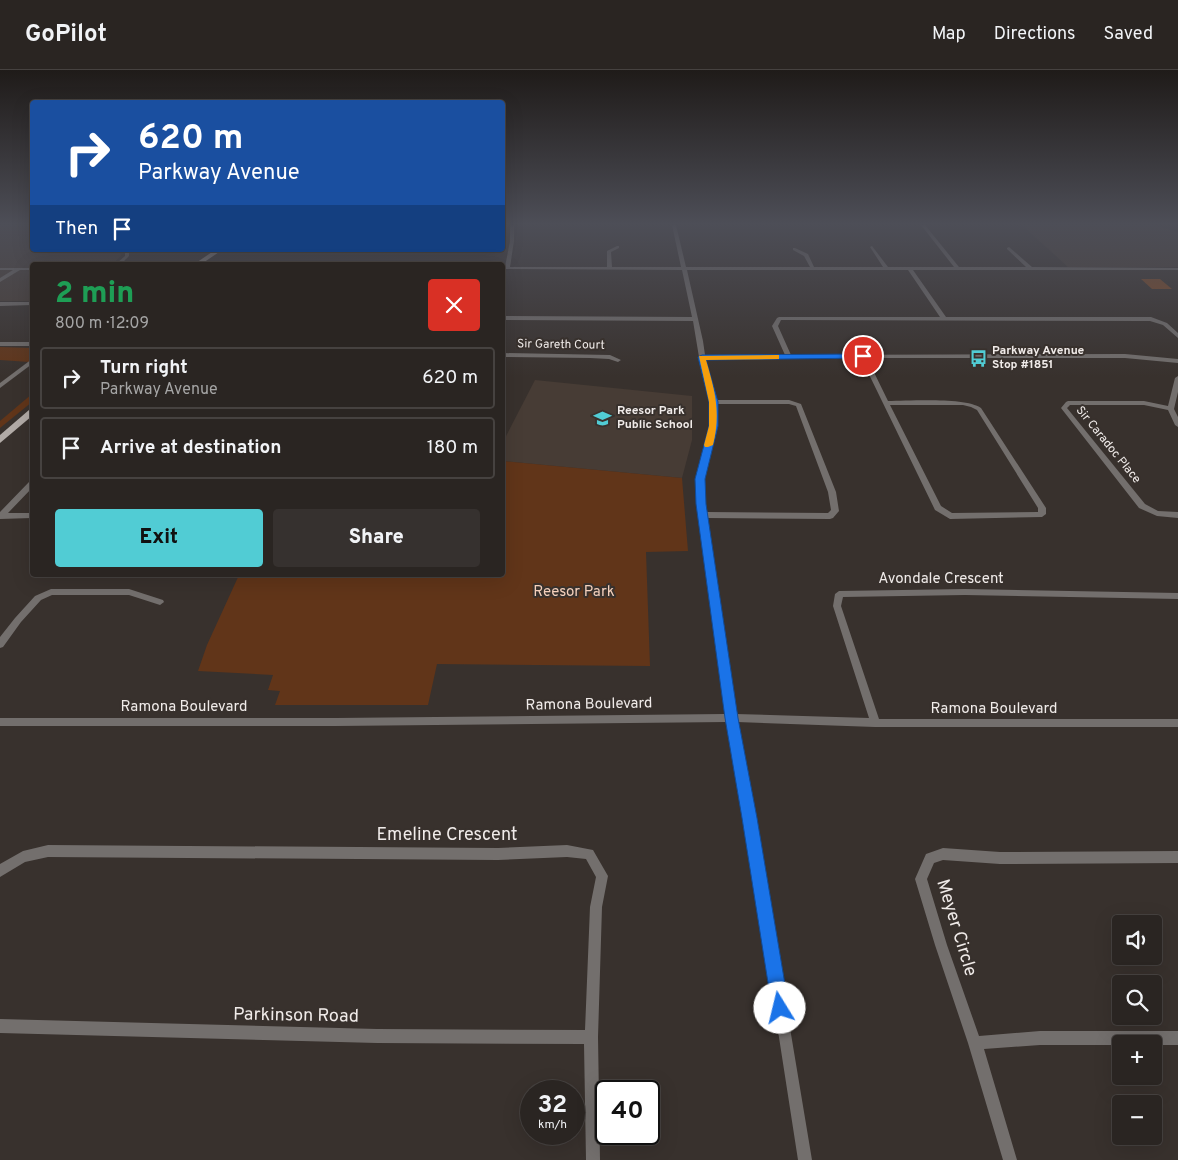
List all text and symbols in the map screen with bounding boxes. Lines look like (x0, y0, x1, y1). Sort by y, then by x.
text: GoPilot (25, 20, 107, 50)
text: Map (932, 23, 966, 46)
text: Directions (994, 23, 1076, 46)
text: Saved (1104, 23, 1153, 46)
text: 620 m (138, 117, 243, 161)
icon: right (55, 120, 120, 185)
text: Parkway Avenue (138, 160, 300, 187)
icon: arrive (108, 215, 136, 243)
text: Then (55, 217, 98, 241)
text: 2 min (55, 276, 134, 313)
button: close (428, 279, 480, 331)
text: 800 m · 12:09 (55, 314, 149, 334)
pin (842, 335, 884, 377)
street label: Sir Gareth Court (517, 336, 605, 354)
icon: arrive (849, 342, 877, 370)
place label: Parkway Avenue Stop #1851 (992, 343, 1085, 373)
bus stop icon: Parkway Avenue Stop #1851 (968, 348, 988, 368)
text: Turn right (100, 356, 188, 380)
icon: right (57, 364, 85, 392)
text: 620 m (422, 366, 478, 390)
text: Parkway Avenue (100, 380, 218, 400)
place label: Reesor Park Public School (617, 403, 693, 433)
street label: Sir Caradoc Place (1072, 403, 1144, 487)
school or university icon: Reesor Park Public School (593, 408, 613, 428)
icon: arrive (57, 434, 85, 462)
text: Arrive at destination (100, 436, 281, 460)
text: 180 m (427, 436, 478, 460)
button: Exit (55, 509, 263, 567)
button: Share (273, 509, 480, 567)
street label: Avondale Crescent (878, 570, 1004, 589)
park label: Reesor Park (533, 583, 615, 602)
street label: Ramona Boulevard (525, 694, 653, 716)
street label: Ramona Boulevard (121, 698, 247, 717)
street label: Ramona Boulevard (931, 700, 1057, 719)
street label: Emeline Crescent (376, 824, 518, 847)
street label: Meyer Circle (930, 877, 982, 979)
map controls (1112, 915, 1162, 1145)
button: sound (1112, 915, 1162, 965)
button: search (1112, 975, 1162, 1025)
position arrow (753, 981, 805, 1033)
street label: Parkinson Road (233, 1003, 359, 1029)
button: + (1112, 1035, 1162, 1085)
speed limit sign: 40 (595, 1080, 660, 1145)
text: 32 (538, 1090, 567, 1122)
button: − (1112, 1095, 1162, 1145)
text: km/h (538, 1117, 567, 1133)

